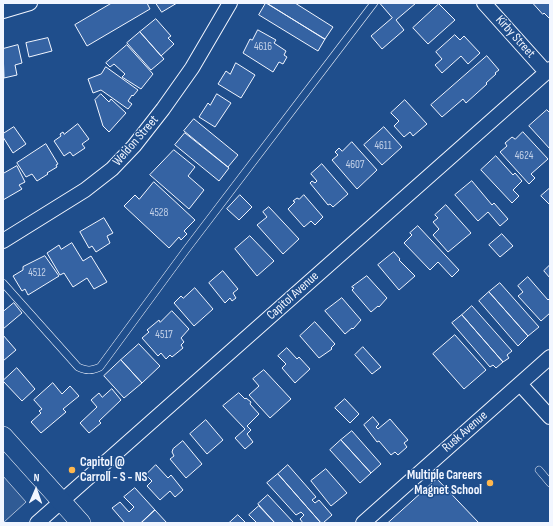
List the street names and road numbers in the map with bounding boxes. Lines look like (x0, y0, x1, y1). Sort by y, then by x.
street label: Kirby Street (492, 13, 538, 61)
street label: Weldon Street (110, 113, 162, 169)
street label: Capitol Avenue (264, 269, 322, 323)
street label: Rusk Avenue (439, 408, 491, 456)

